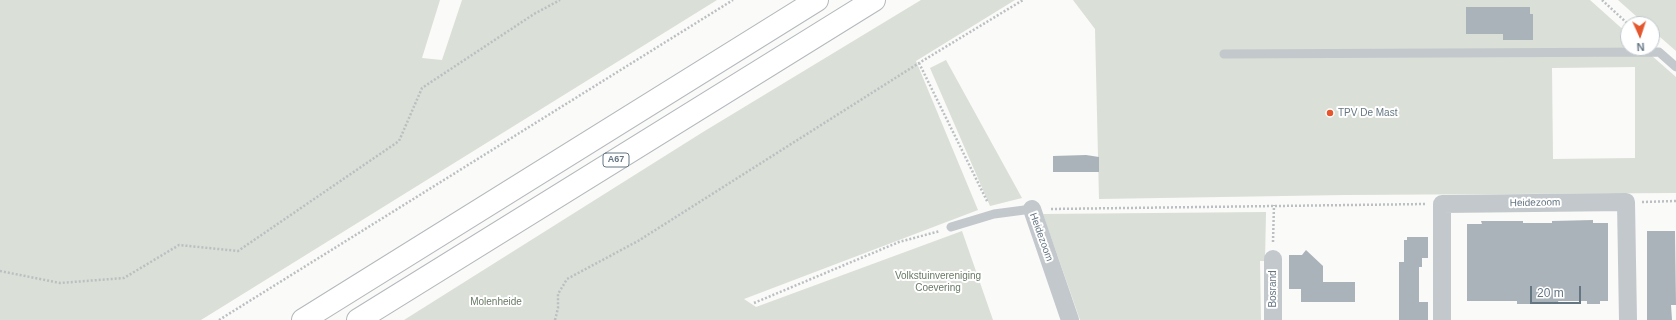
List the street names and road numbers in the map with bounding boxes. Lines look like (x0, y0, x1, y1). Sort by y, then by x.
road number: A67 (603, 153, 629, 167)
street label: Heidezoom (1510, 197, 1560, 209)
street label: Heidezoom (1027, 211, 1055, 263)
street label: Bosrand (1267, 270, 1279, 308)

